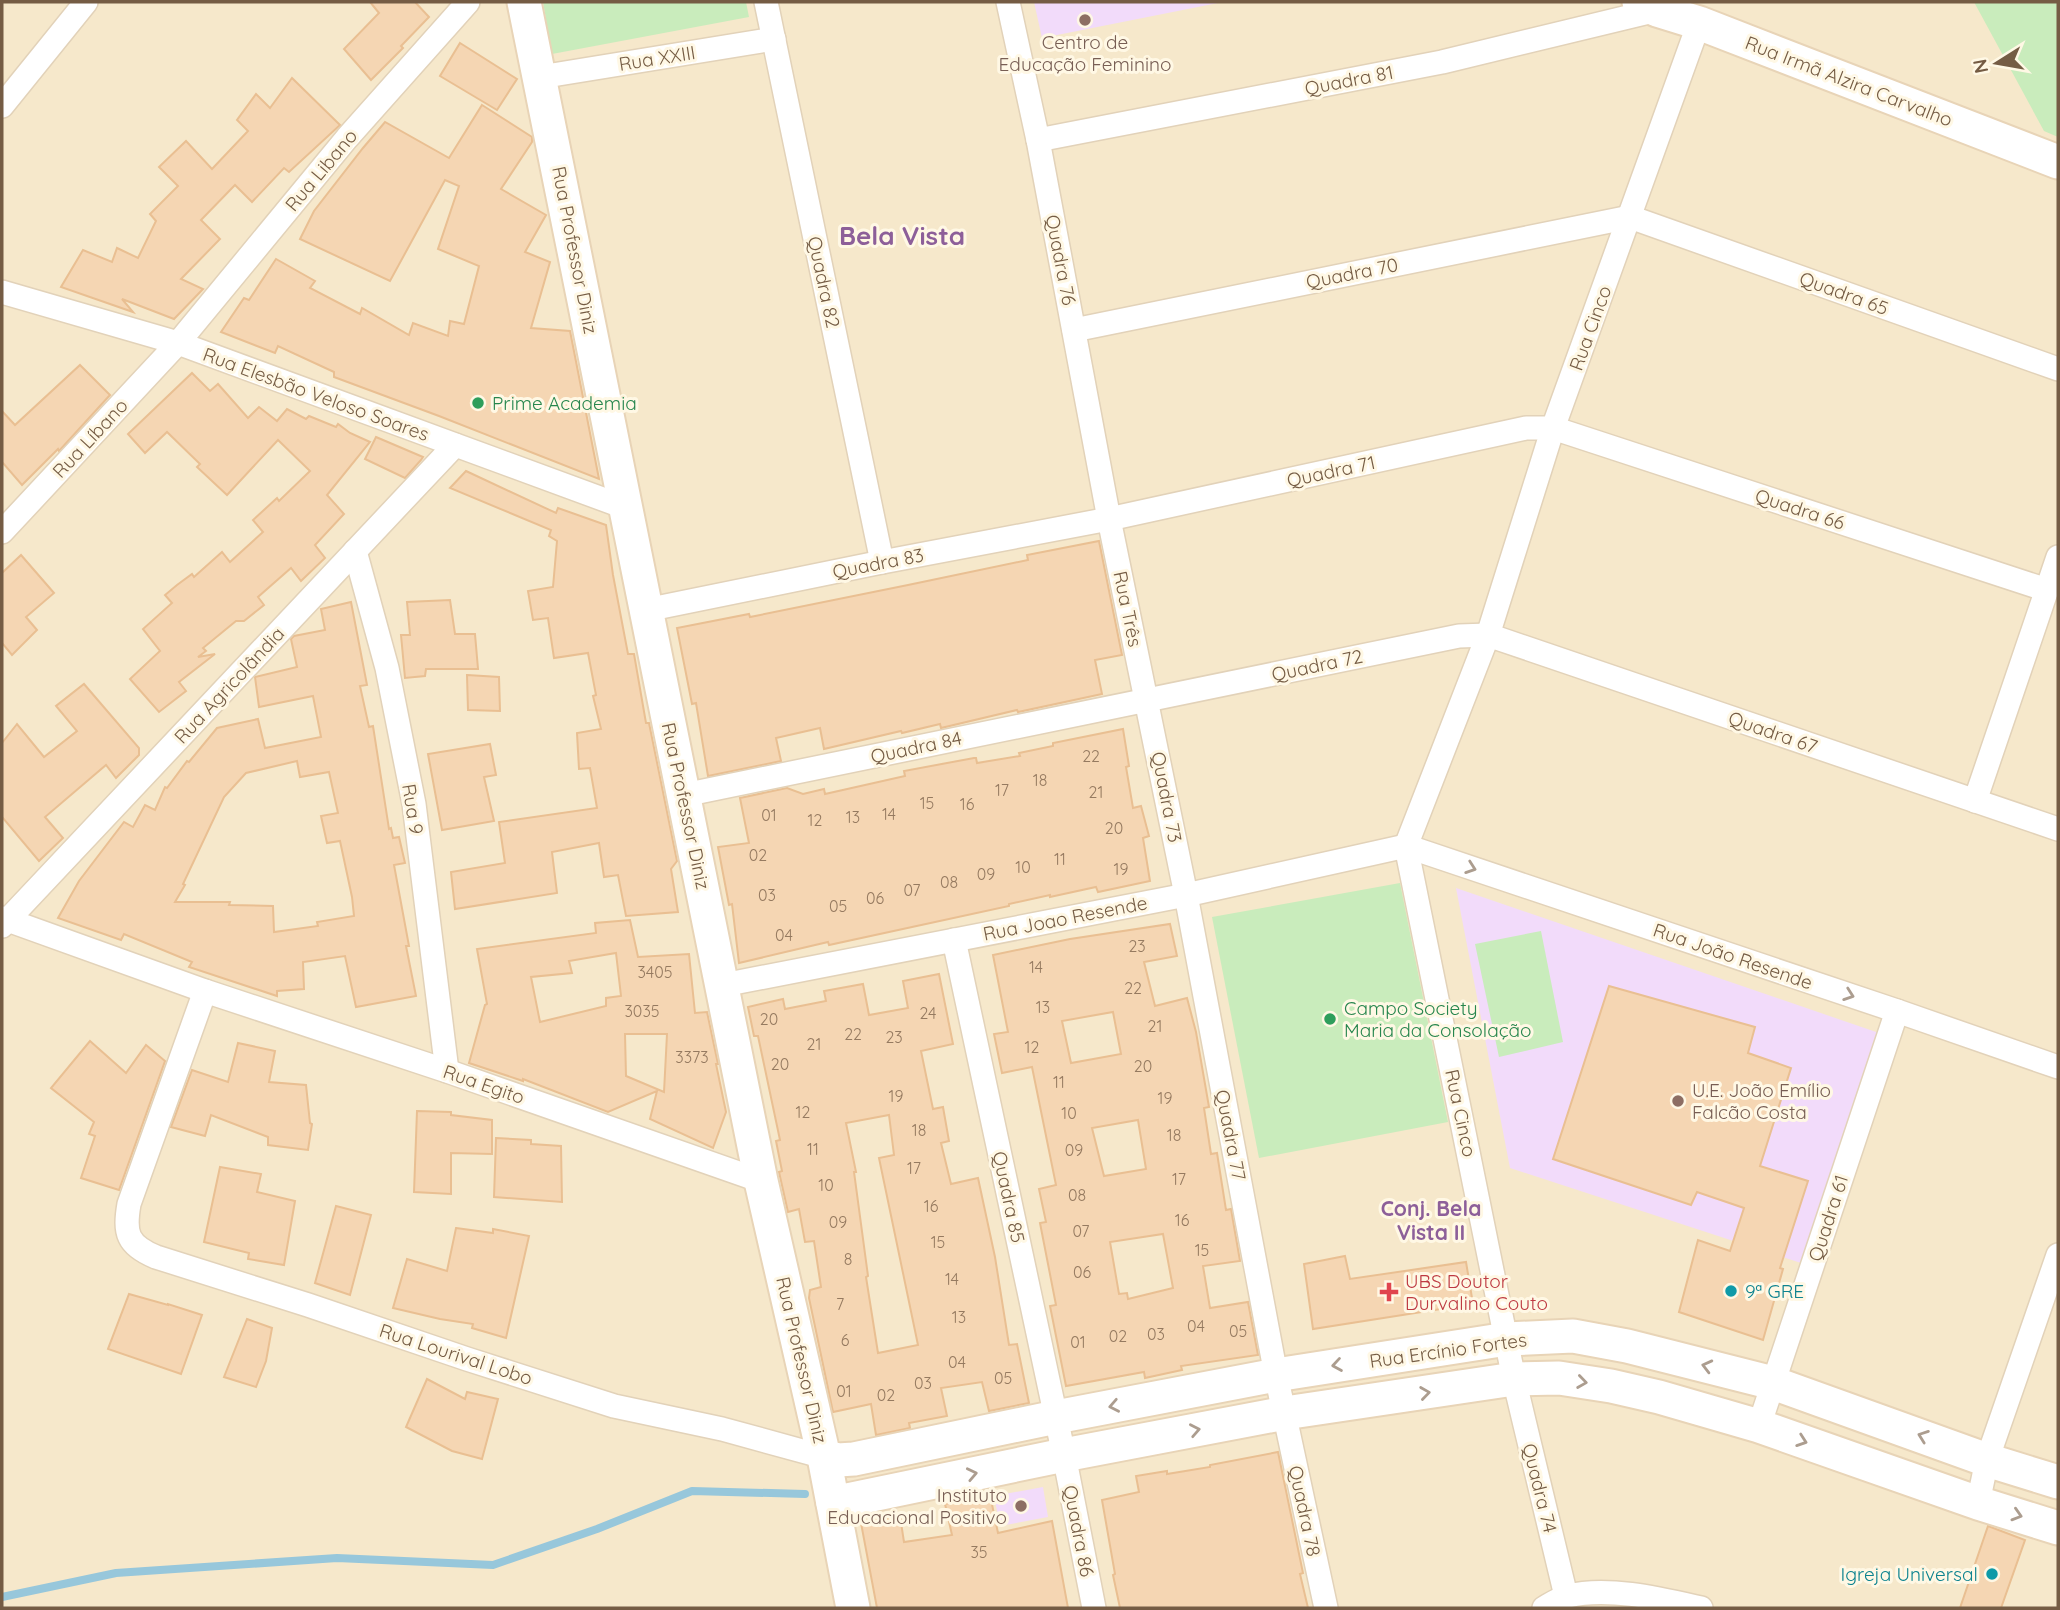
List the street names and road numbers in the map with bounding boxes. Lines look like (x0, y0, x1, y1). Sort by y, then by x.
street label: Rua Irmã Alzira Carvalho (1742, 30, 1956, 132)
street label: Rua XXIII (617, 40, 697, 76)
street label: Quadra 81 (1303, 60, 1395, 100)
street label: Rua Libano (280, 124, 362, 216)
street label: Rua Professor Diniz (547, 164, 603, 336)
street label: Quadra 76 (1040, 213, 1082, 307)
street label: Quadra 82 (803, 234, 845, 330)
street label: Quadra 70 (1304, 252, 1400, 294)
street label: Quadra 65 (1796, 266, 1892, 320)
street label: Rua Cinco (1564, 282, 1616, 374)
street label: Rua Elesbão Veloso Soares (200, 342, 432, 446)
street label: Rua Líbano (47, 393, 133, 483)
street label: Quadra 71 (1284, 450, 1378, 492)
street label: Quadra 66 (1752, 483, 1848, 535)
street label: Quadra 83 (830, 542, 926, 584)
street label: Rua Três (1108, 569, 1148, 649)
street label: Rua Agricolândia (169, 622, 289, 748)
street label: Quadra 72 (1269, 644, 1365, 686)
street label: Quadra 67 (1725, 706, 1821, 758)
street label: Rua Professor Diniz (657, 720, 715, 892)
street label: Quadra 84 (868, 726, 964, 768)
street label: Quadra 73 (1146, 750, 1188, 844)
street label: Rua 9 (397, 782, 429, 836)
street label: Rua Joao Resende (981, 890, 1149, 946)
street label: Rua João Resende (1650, 917, 1816, 995)
street label: Rua Egito (440, 1059, 528, 1109)
street label: Rua Cinco (1440, 1067, 1482, 1159)
street label: Quadra 77 (1210, 1088, 1252, 1183)
street label: Quadra 85 (988, 1149, 1030, 1245)
street label: Quadra 61 (1803, 1172, 1853, 1264)
street label: Rua Professor Diniz (771, 1274, 833, 1446)
street label: Rua Lourival Lobo (376, 1318, 536, 1390)
street label: Rua Ercínio Fortes (1368, 1327, 1528, 1373)
street label: Quadra 74 (1517, 1441, 1563, 1535)
street label: Quadra 78 (1284, 1463, 1326, 1559)
street label: Quadra 86 (1058, 1483, 1100, 1579)

